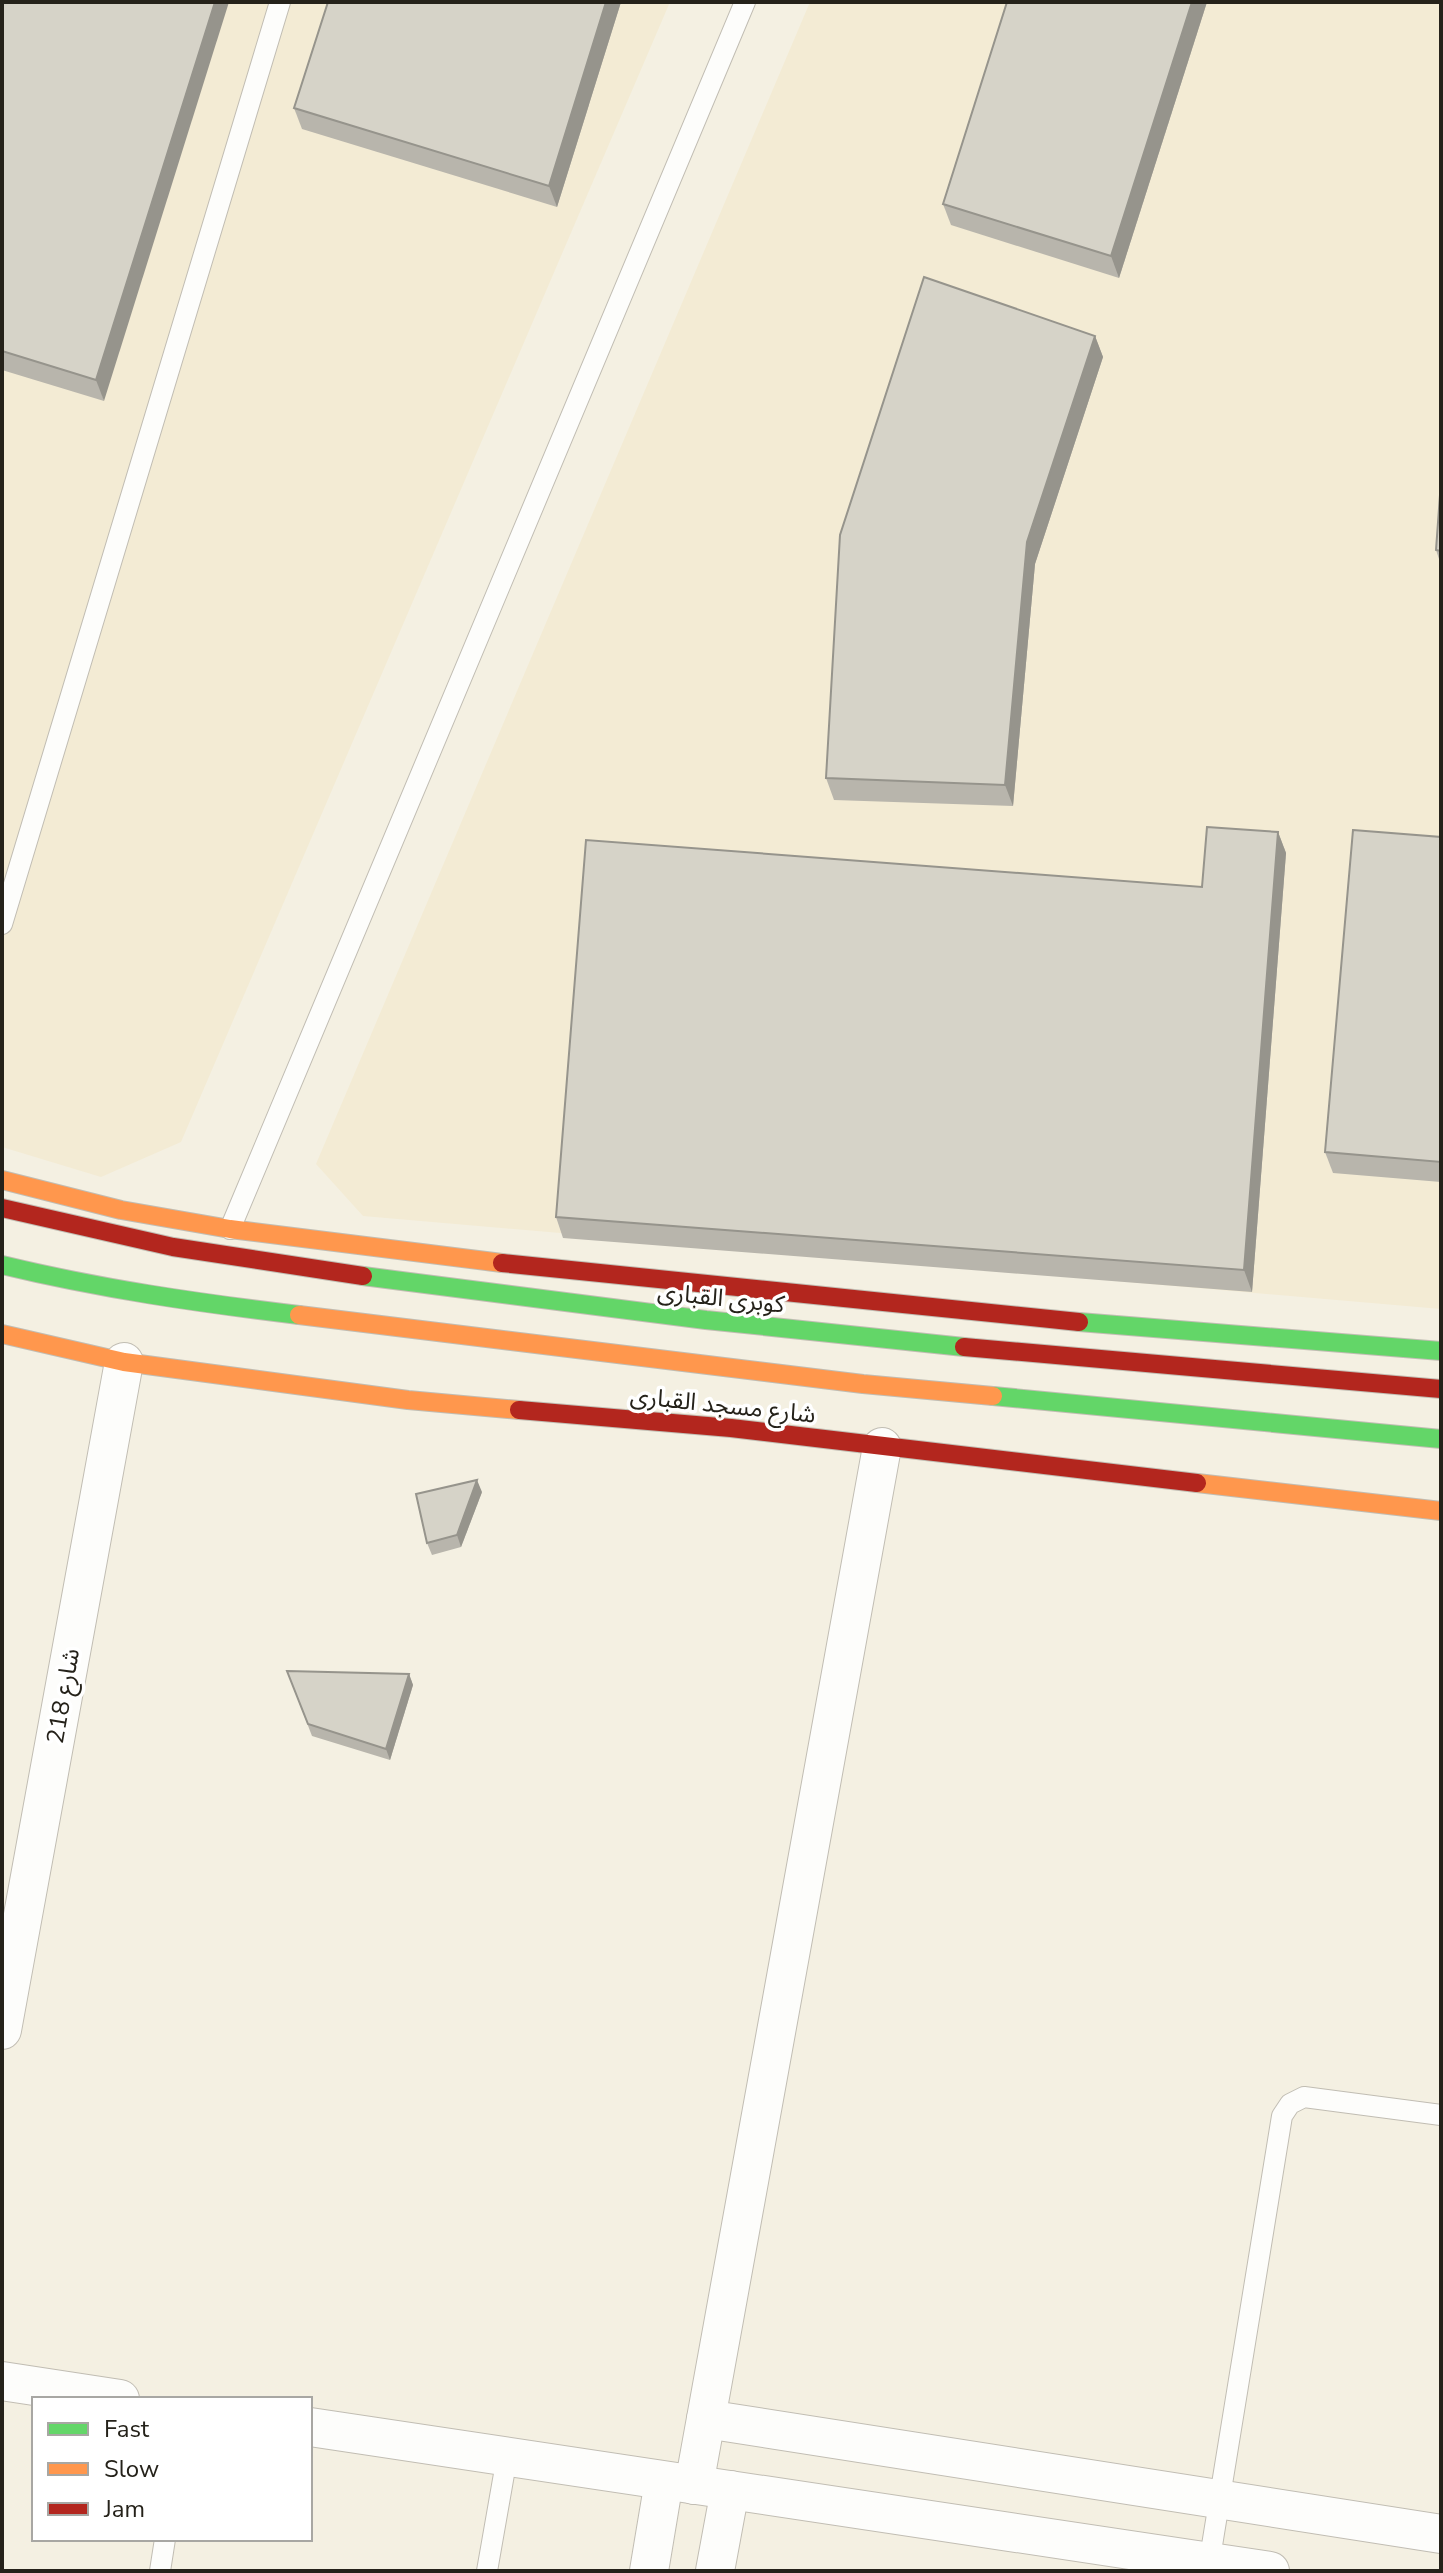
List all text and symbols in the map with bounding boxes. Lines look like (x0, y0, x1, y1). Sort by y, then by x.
street label: كوبرى القبارى (656, 1275, 787, 1321)
street label: شارع مسجد القبارى (629, 1379, 817, 1432)
street label: شارع 218 (39, 1646, 88, 1746)
legend (32, 2397, 312, 2541)
text: Fast (104, 2413, 150, 2445)
text: Slow (104, 2453, 159, 2485)
text: Jam (103, 2493, 145, 2525)

